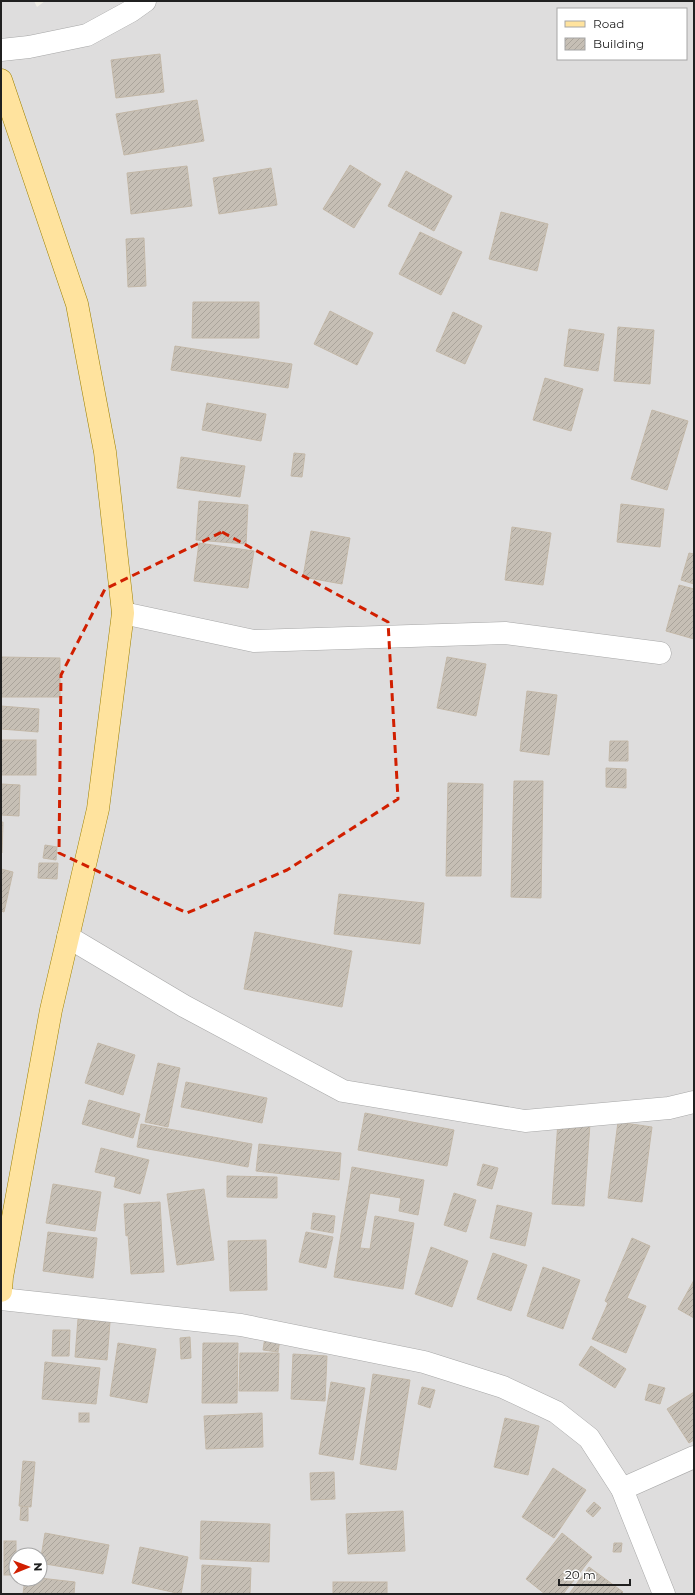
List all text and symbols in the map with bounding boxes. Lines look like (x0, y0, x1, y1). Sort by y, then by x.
legend (557, 8, 687, 60)
text: Road (593, 16, 624, 31)
text: Building (593, 36, 644, 51)
north arrow (8, 1547, 48, 1587)
scale bar (559, 1561, 630, 1587)
text: N (31, 1562, 45, 1571)
text: 20 m (565, 1567, 596, 1582)

